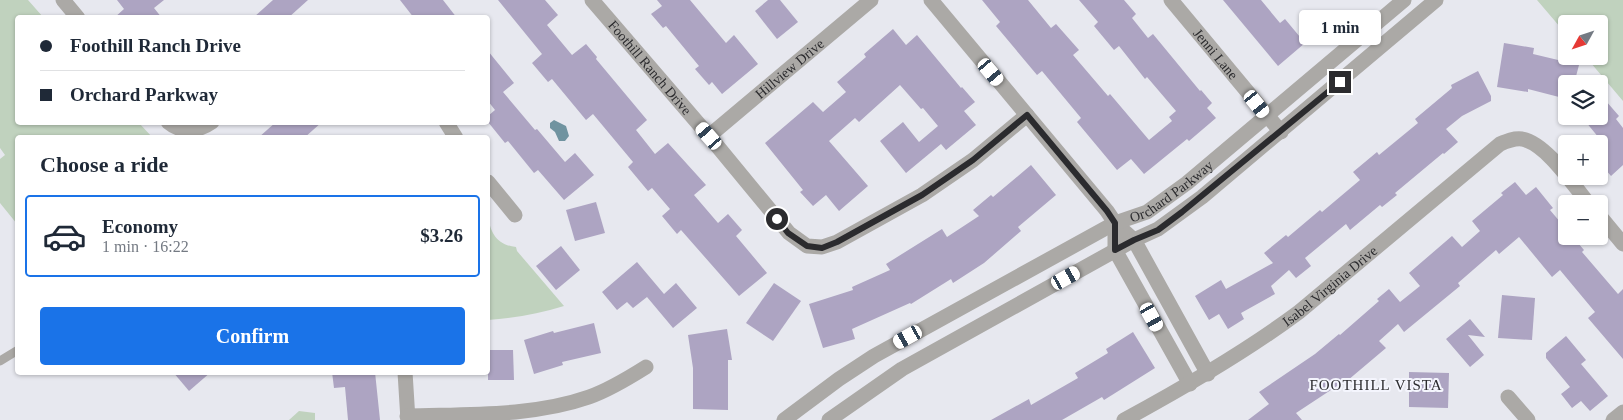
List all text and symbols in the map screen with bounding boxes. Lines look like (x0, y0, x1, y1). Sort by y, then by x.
callout: 1 min (1299, 9, 1381, 44)
north arrow (1558, 15, 1608, 65)
map controls (1558, 15, 1608, 245)
street label: Foothill Ranch Drive (606, 17, 695, 117)
text: 1 min (1321, 19, 1359, 36)
street label: Jenni Lane (1191, 26, 1241, 82)
text: Foothill Ranch Drive (70, 35, 241, 56)
street label: Hillview Drive (752, 36, 827, 101)
car (975, 56, 1006, 88)
route end (1329, 71, 1351, 93)
button: layers (1558, 75, 1608, 125)
text: Orchard Parkway (70, 84, 218, 105)
car (1241, 88, 1272, 120)
car (693, 120, 724, 152)
button: + (1558, 135, 1608, 185)
text: Choose a ride (40, 152, 168, 177)
street label: Orchard Parkway (1128, 157, 1216, 225)
button: − (1558, 195, 1608, 245)
route start (766, 208, 788, 230)
icon: car (42, 214, 87, 259)
text: Economy (102, 216, 178, 237)
text: $3.26 (420, 225, 463, 246)
text: 1 min · 16:22 (102, 238, 189, 255)
street label: Isabel Virginia Drive (1280, 243, 1380, 329)
car (1049, 264, 1082, 292)
car (1138, 300, 1165, 334)
button: Confirm (40, 307, 465, 365)
car (891, 323, 924, 351)
district label: FOOTHILL VISTA (1309, 377, 1443, 393)

